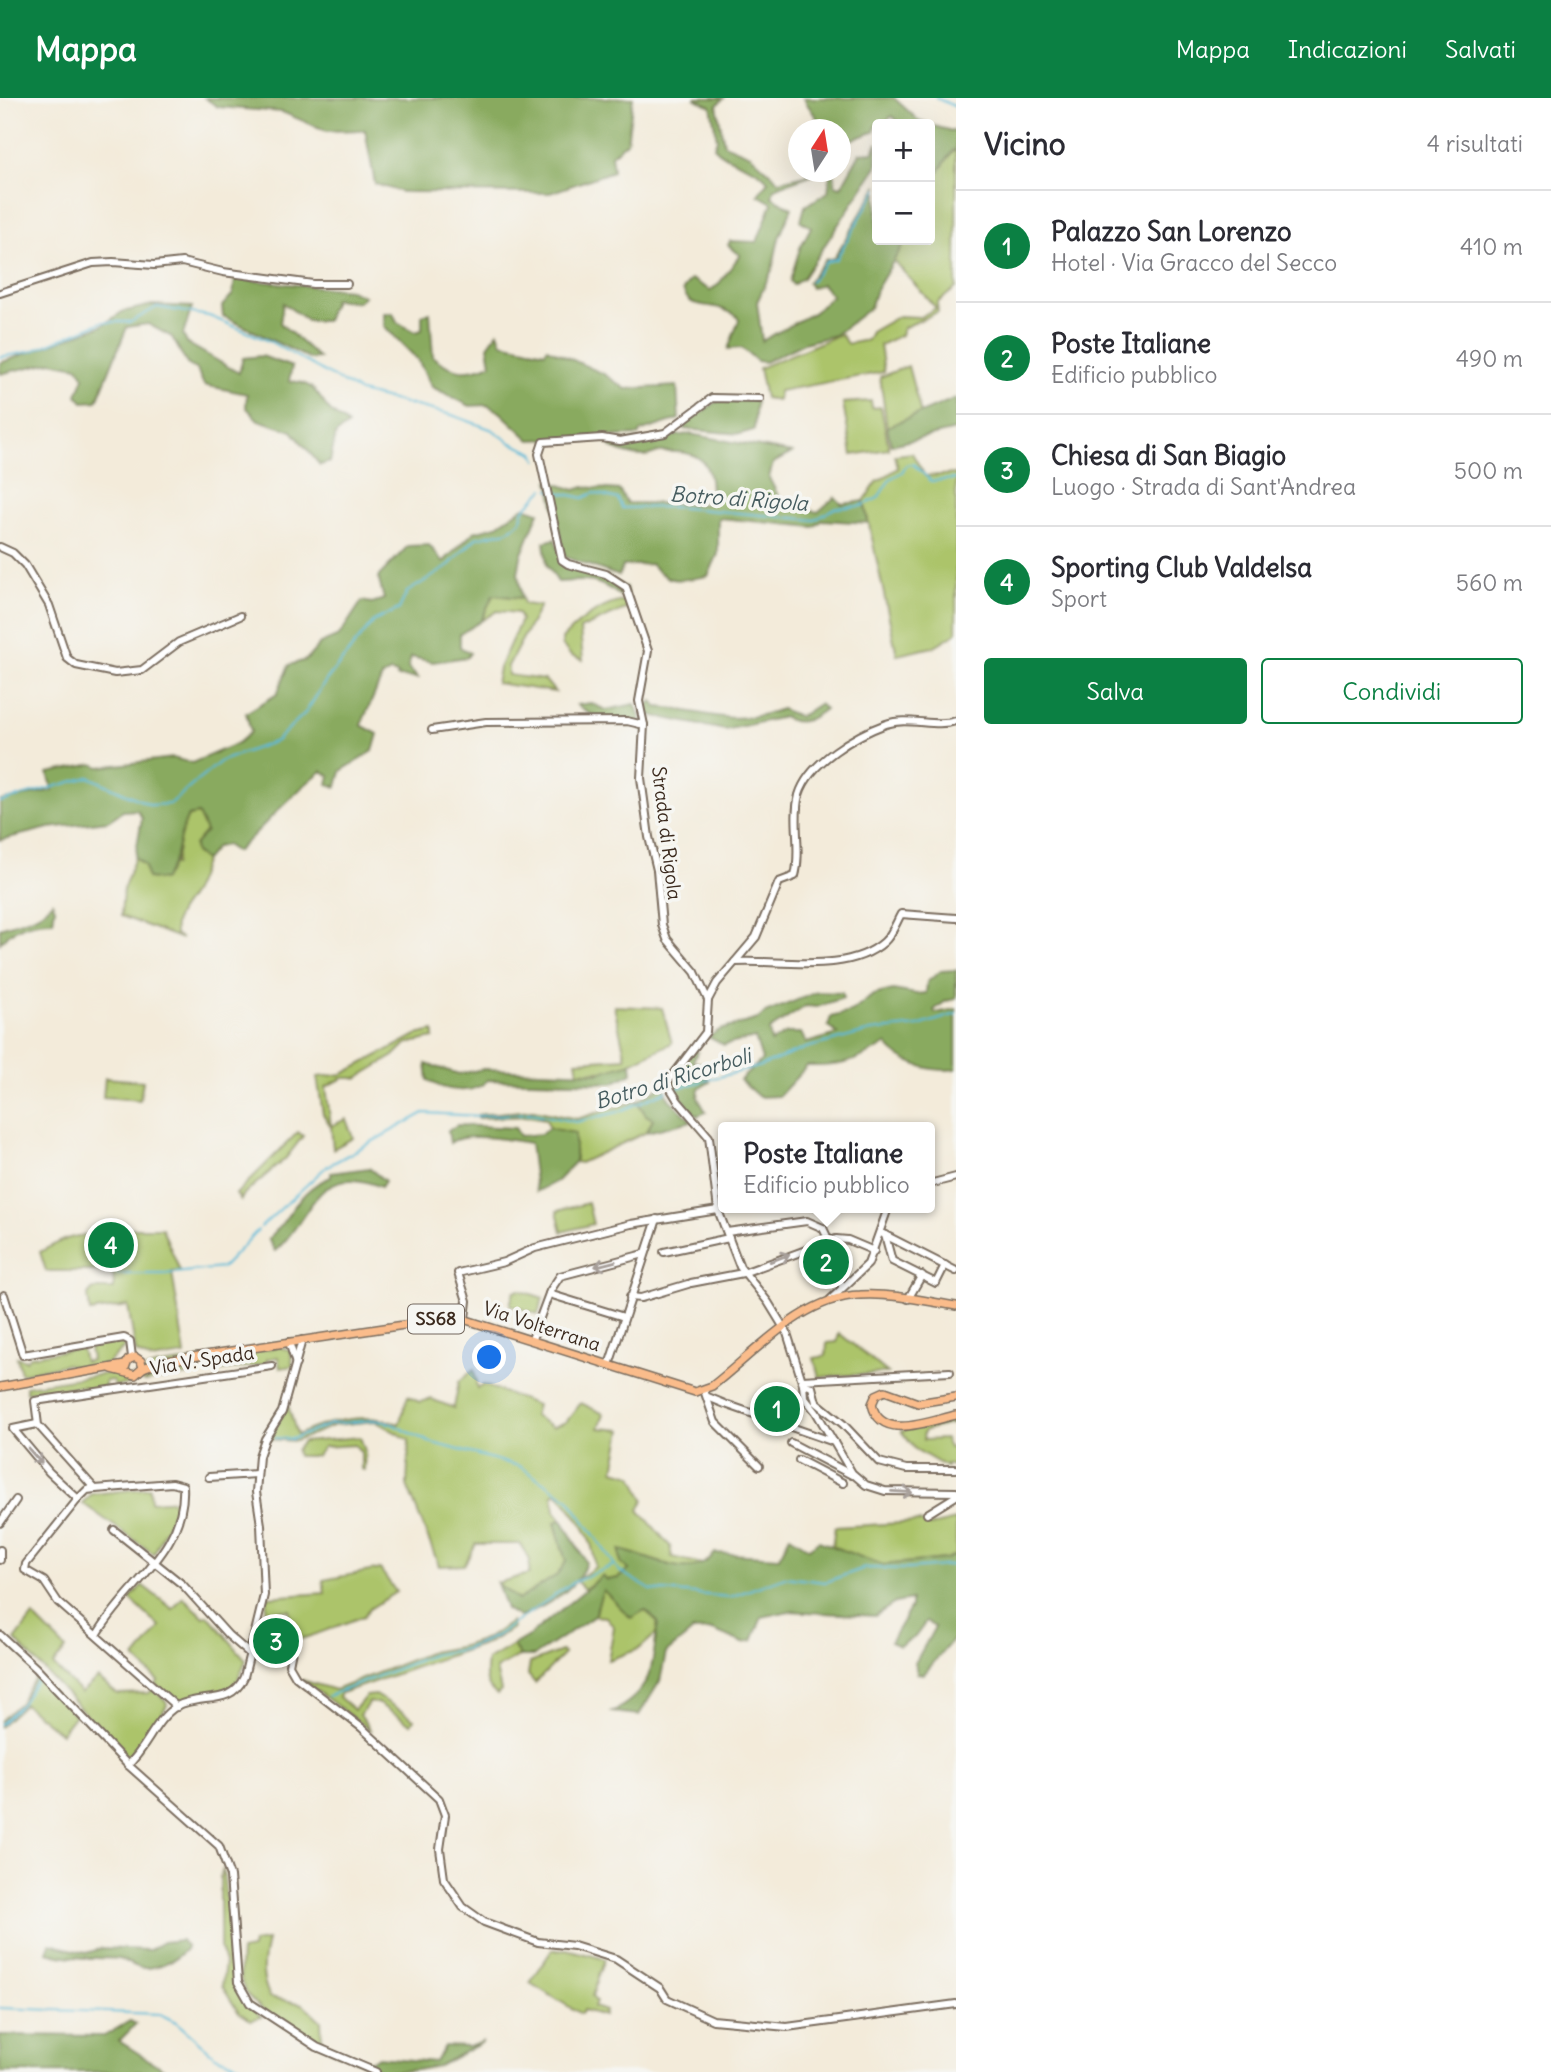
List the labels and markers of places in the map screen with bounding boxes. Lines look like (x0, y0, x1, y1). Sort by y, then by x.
pin: 4 (88, 1219, 134, 1271)
pin: 2 (803, 1236, 849, 1288)
pin: 1 (754, 1383, 800, 1435)
pin: 3 (253, 1615, 299, 1667)

